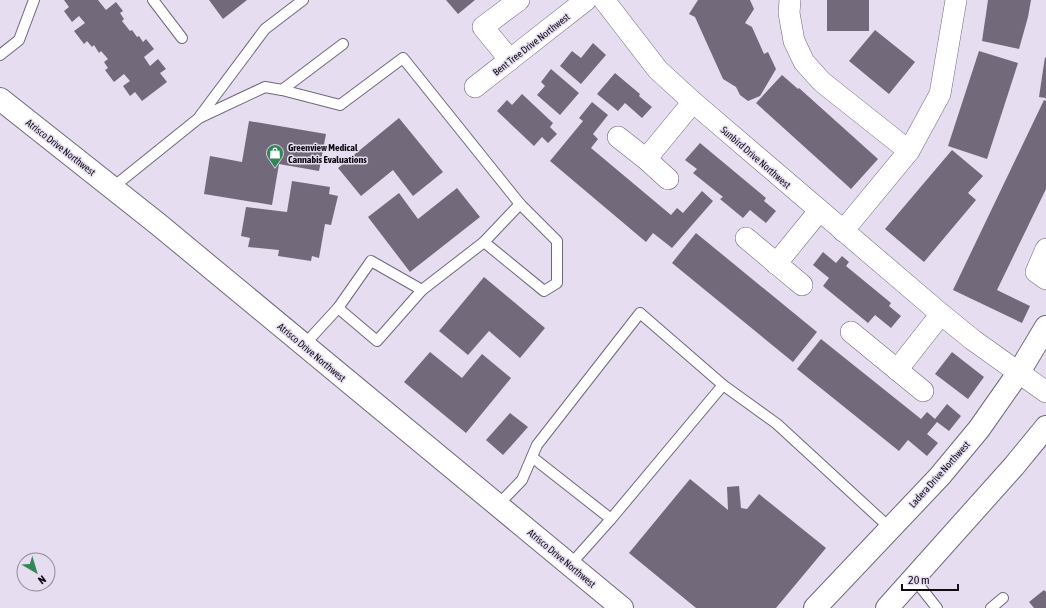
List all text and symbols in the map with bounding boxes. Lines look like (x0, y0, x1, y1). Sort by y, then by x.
street label: Bent Tree Drive Northwest (491, 11, 572, 78)
street label: Atrisco Drive Northwest (24, 117, 98, 178)
street label: Sunbird Drive Northwest (719, 124, 793, 191)
place label: Greenview Medical Cannabis Evaluations (288, 142, 367, 165)
shop icon: Greenview Medical Cannabis Evaluations (265, 143, 285, 168)
street label: Atrisco Drive Northwest (276, 321, 348, 384)
street label: Ladera Drive Northwest (907, 439, 972, 510)
street label: Atrisco Drive Northwest (526, 527, 598, 590)
north arrow (16, 552, 56, 592)
scale bar (902, 566, 958, 592)
text: N (36, 573, 48, 587)
text: 20 m (908, 573, 930, 587)

